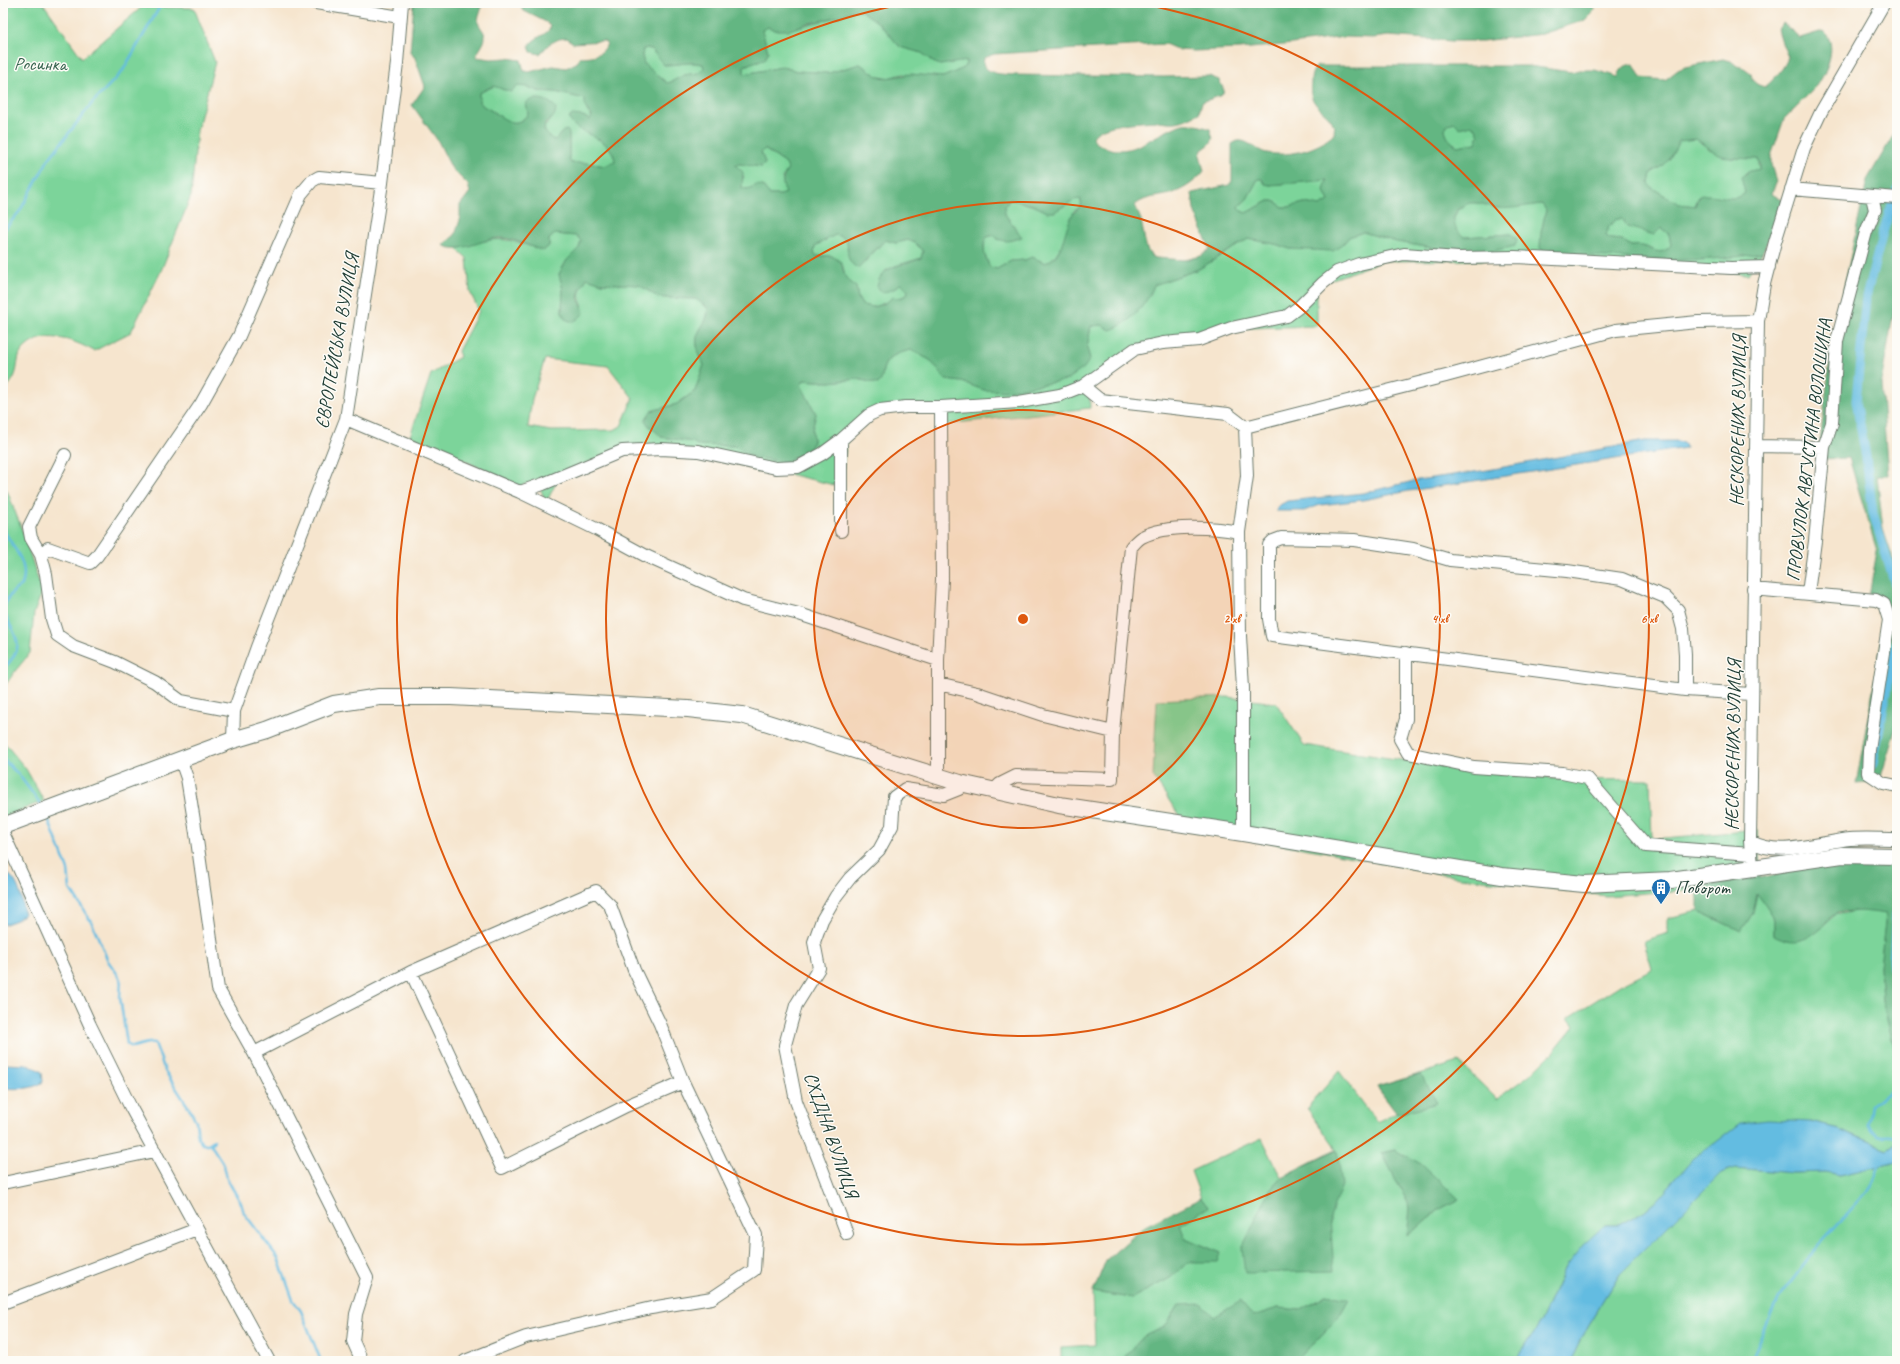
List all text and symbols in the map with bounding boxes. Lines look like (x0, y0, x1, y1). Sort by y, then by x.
park label: Росинка (14, 52, 68, 76)
street label: ЄВРОПЕЙСЬКА ВУЛИЦЯ (310, 249, 365, 430)
street label: ПРОВУЛОК АВГУСТИНА ВОЛОШИНА (1781, 317, 1837, 583)
street label: НЕСКОРЕНИХ ВУЛИЦЯ (1725, 333, 1752, 507)
text: 2 хв (1224, 611, 1242, 627)
text: 4 хв (1432, 611, 1450, 627)
text: 6 хв (1641, 611, 1659, 627)
centre of rings (1016, 612, 1030, 626)
street label: НЕСКОРЕНИХ ВУЛИЦЯ (1720, 657, 1747, 831)
place label: Поворот (1675, 876, 1732, 900)
building icon: Поворот (1650, 877, 1672, 905)
street label: СХІДНА ВУЛИЦЯ (798, 1069, 865, 1203)

